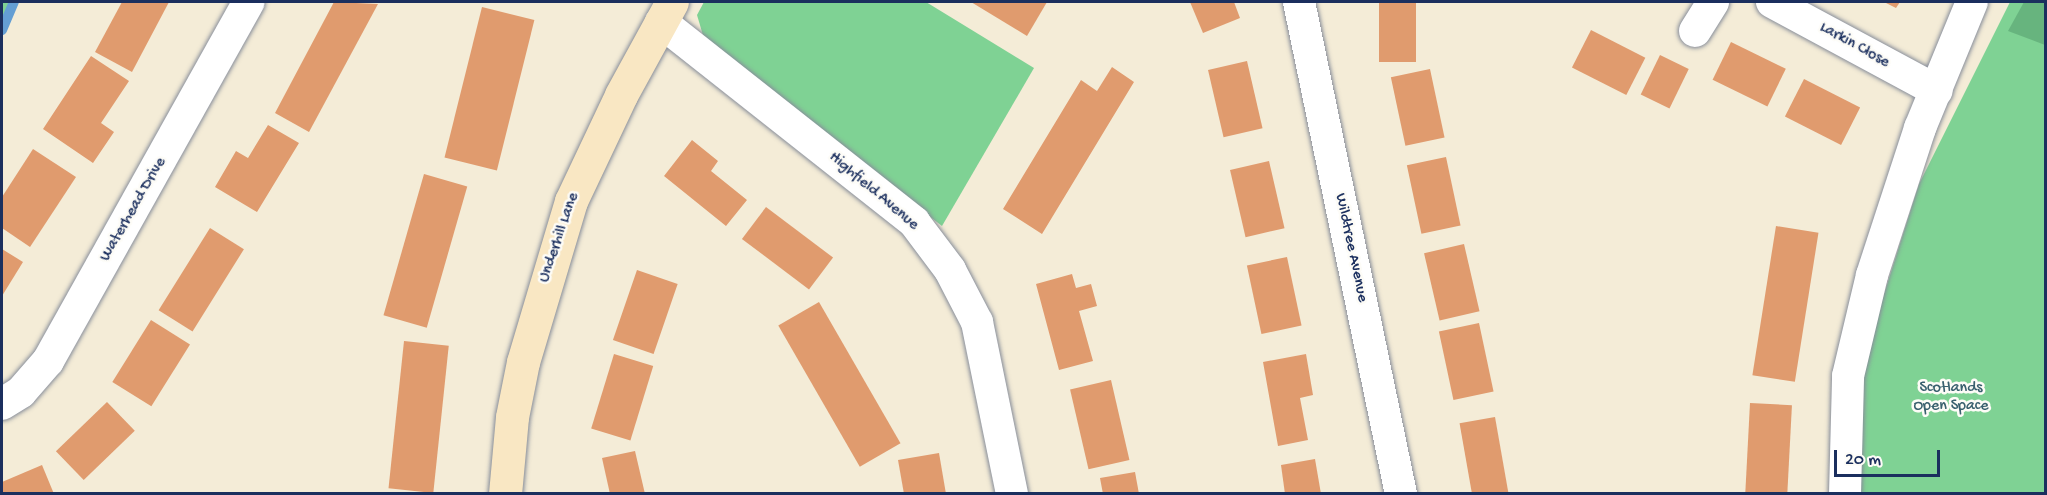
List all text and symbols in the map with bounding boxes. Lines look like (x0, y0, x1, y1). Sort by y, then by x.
street label: Larkin Close (1816, 19, 1892, 73)
street label: Highfield Avenue (824, 149, 922, 235)
street label: Waterhead Drive (97, 155, 171, 265)
street label: Underhill Lane (536, 191, 584, 285)
street label: Wildtree Avenue (1329, 192, 1371, 304)
park label: Scotlands Open Space (1913, 379, 1989, 417)
scale bar (1837, 438, 1944, 476)
text: 20 m (1845, 450, 1881, 471)

